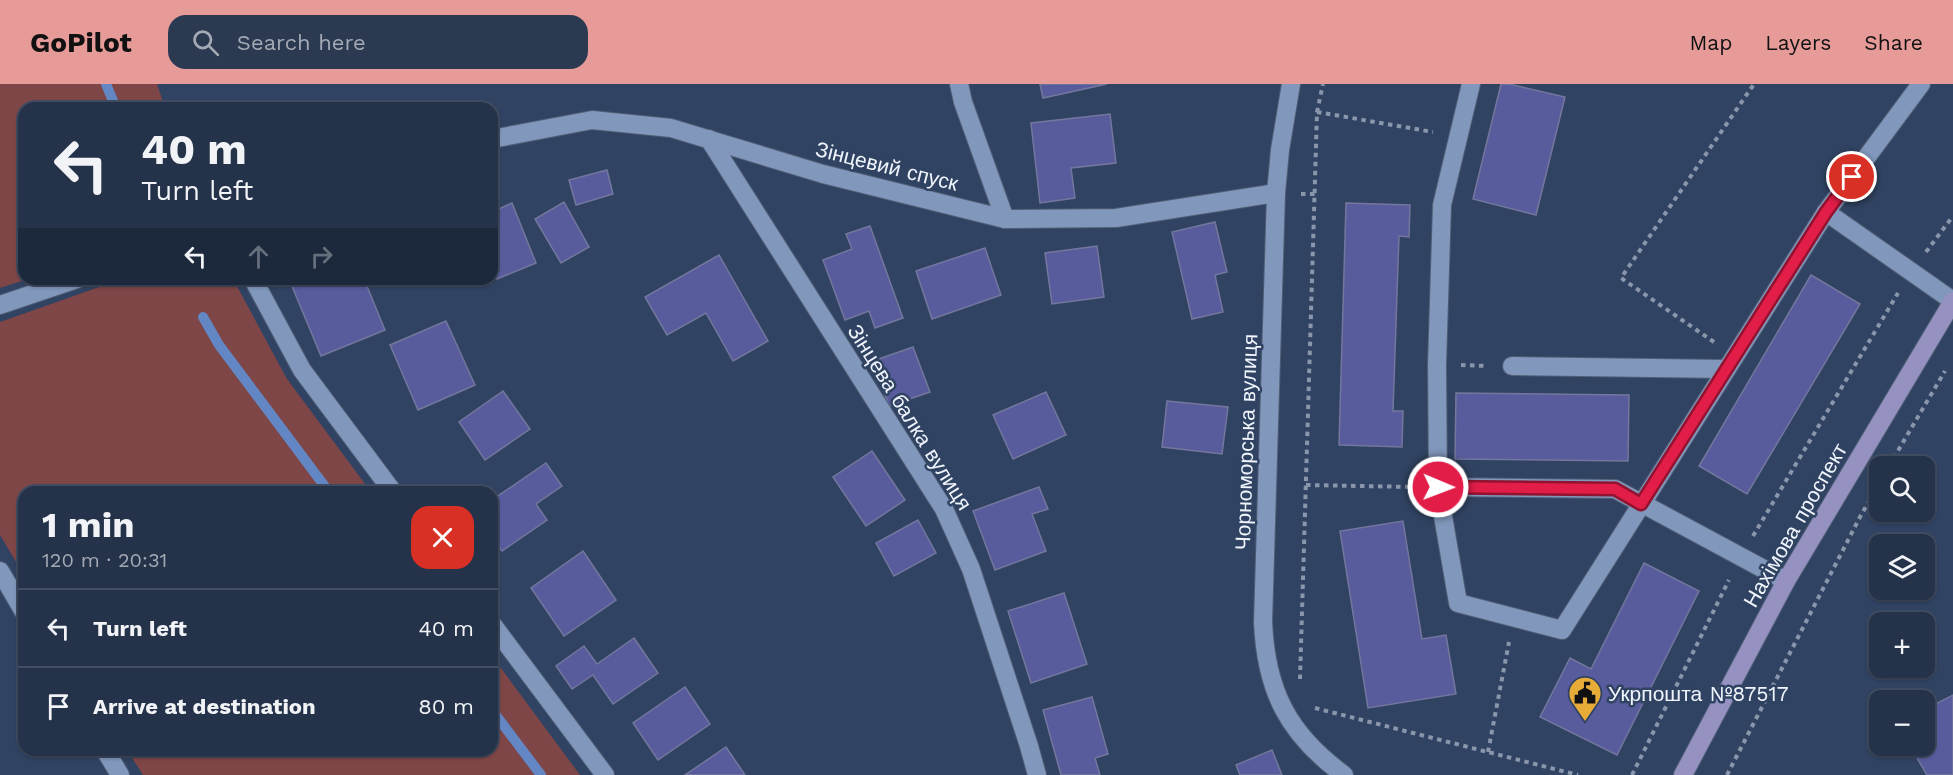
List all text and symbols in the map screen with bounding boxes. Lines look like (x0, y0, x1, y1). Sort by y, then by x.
search box (168, 15, 588, 69)
text: GoPilot (30, 26, 132, 59)
icon: search (189, 26, 222, 59)
text: Search here (237, 30, 366, 55)
text: Map (1689, 30, 1732, 55)
text: Layers (1765, 30, 1831, 55)
text: Share (1864, 30, 1923, 55)
text: 40 m (141, 125, 247, 174)
icon: left (42, 126, 120, 204)
street label: Зінцевий спуск (813, 136, 962, 196)
pin (1826, 151, 1877, 202)
icon: arrive (1835, 160, 1868, 193)
text: Turn left (141, 175, 253, 207)
icon: left (179, 240, 212, 273)
icon: ahead (242, 240, 275, 273)
icon: right (305, 240, 338, 273)
street label: Зінцева балка вулиця (843, 320, 977, 514)
street label: Чорноморська вулиця (1230, 333, 1262, 551)
street label: Нахімова проспект (1738, 438, 1852, 611)
position arrow (1406, 455, 1470, 519)
map controls (1869, 456, 1935, 756)
button: search (1869, 456, 1935, 522)
text: 1 min (42, 504, 134, 546)
button: close (411, 506, 474, 569)
button: layers (1869, 534, 1935, 600)
text: 120 m · 20:31 (42, 548, 167, 572)
icon: left (42, 612, 75, 645)
button: + (1869, 612, 1935, 678)
text: Turn left (93, 616, 187, 641)
text: 40 m (418, 616, 474, 641)
public building icon: Укрпошта №87517 (1567, 675, 1603, 722)
place label: Укрпошта №87517 (1608, 681, 1789, 706)
icon: arrive (42, 690, 75, 723)
button: − (1869, 690, 1935, 756)
text: Arrive at destination (93, 694, 316, 719)
text: 80 m (418, 694, 474, 719)

